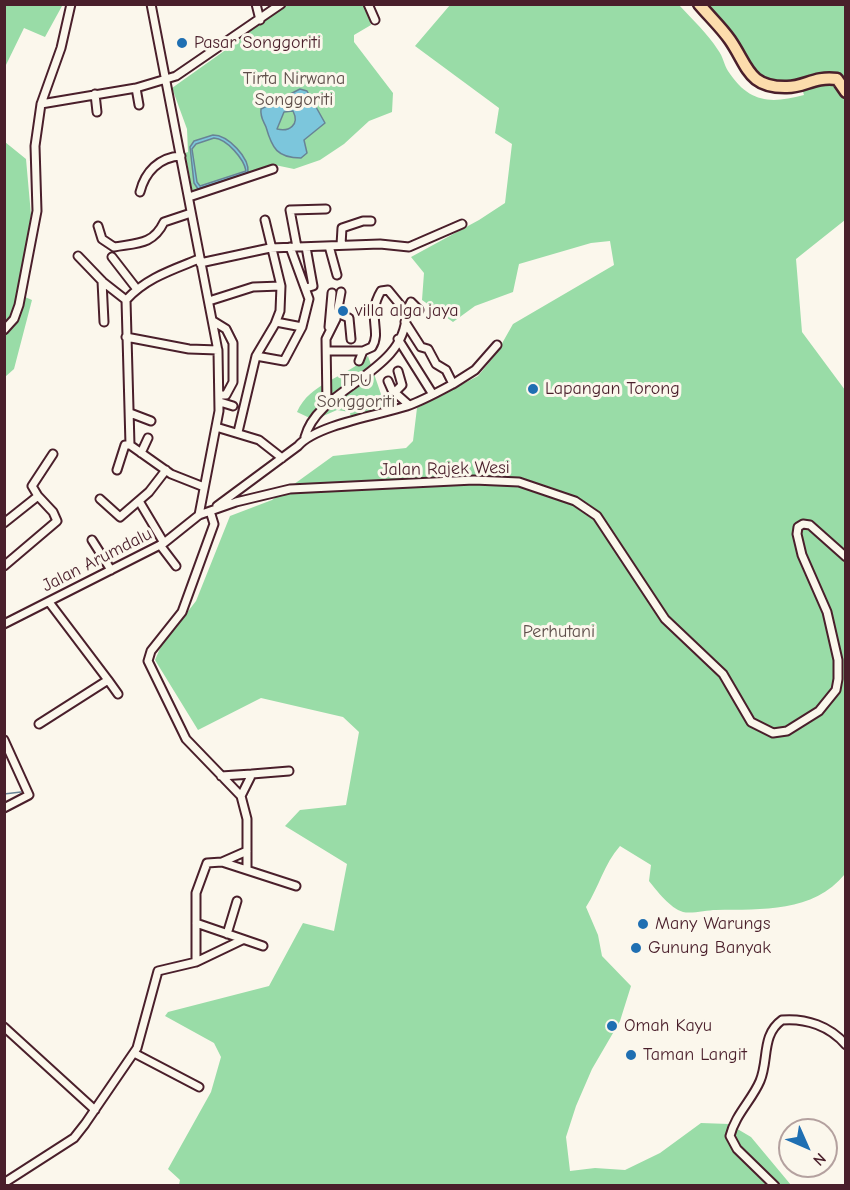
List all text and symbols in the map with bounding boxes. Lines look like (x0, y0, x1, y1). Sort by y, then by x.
place label: Pasar Songgoriti (194, 32, 321, 54)
marker: Pasar Songgoriti (175, 36, 189, 50)
park label: Tirta Nirwana Songgoriti (243, 68, 345, 110)
place label: villa alga jaya (355, 300, 458, 322)
marker: villa alga jaya (336, 304, 350, 318)
park label: TPU Songgoriti (317, 370, 395, 412)
place label: Lapangan Torong (545, 378, 680, 400)
marker: Lapangan Torong (526, 382, 540, 396)
street label: Jalan Rajek Wesi (380, 457, 510, 481)
street label: Jalan Arumdalu (38, 523, 156, 597)
park label: Perhutani (523, 621, 595, 643)
place label: Many Warungs (655, 913, 770, 935)
marker: Many Warungs (636, 917, 650, 931)
place label: Gunung Banyak (648, 937, 771, 959)
marker: Gunung Banyak (629, 941, 643, 955)
place label: Omah Kayu (624, 1015, 712, 1037)
marker: Omah Kayu (605, 1019, 619, 1033)
place label: Taman Langit (643, 1044, 747, 1066)
marker: Taman Langit (624, 1048, 638, 1062)
north arrow (778, 1118, 838, 1178)
text: N (809, 1149, 829, 1169)

